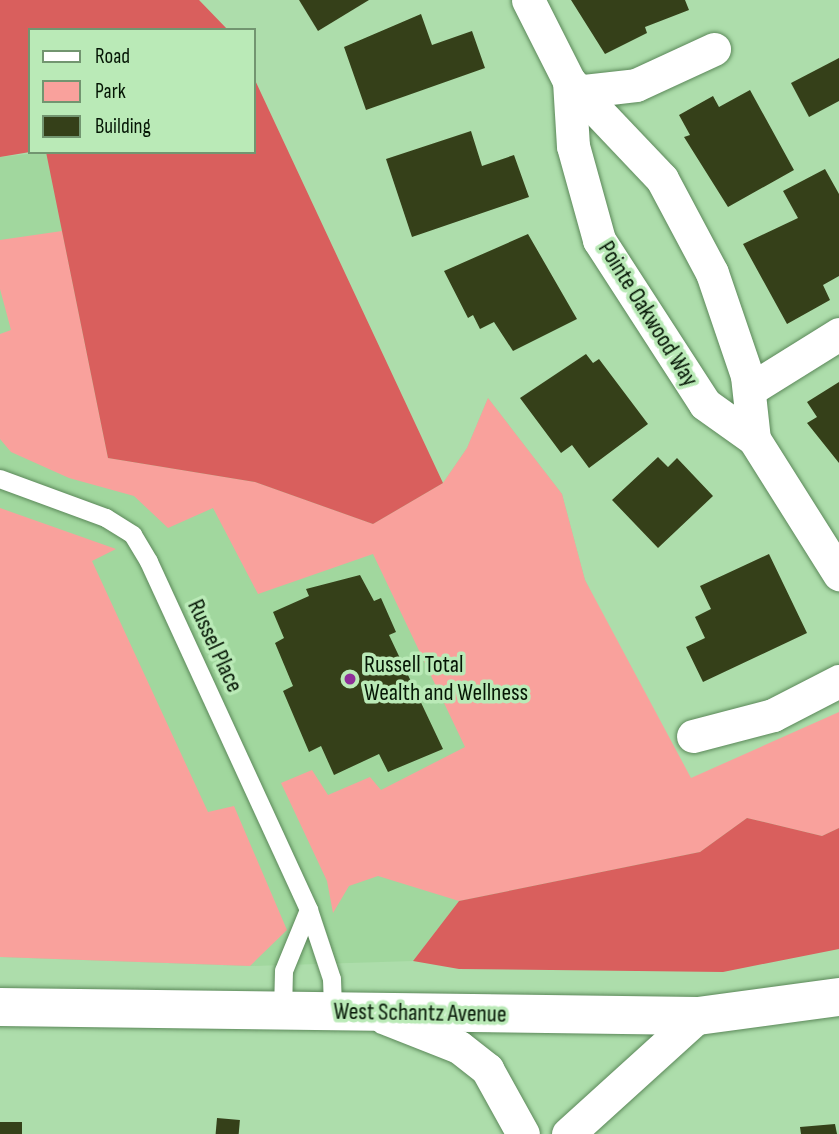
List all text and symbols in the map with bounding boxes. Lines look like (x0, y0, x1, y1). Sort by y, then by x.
legend (28, 28, 256, 154)
text: Road (95, 44, 130, 69)
text: Park (95, 79, 126, 104)
text: Building (95, 114, 151, 139)
street label: Pointe Oakwood Way (592, 236, 704, 392)
street label: Russel Place (181, 595, 249, 697)
place label: Russell Total Wealth and Wellness (364, 651, 528, 707)
marker: Russell Total Wealth and Wellness (342, 671, 358, 687)
street label: West Schantz Avenue (333, 997, 507, 1029)

